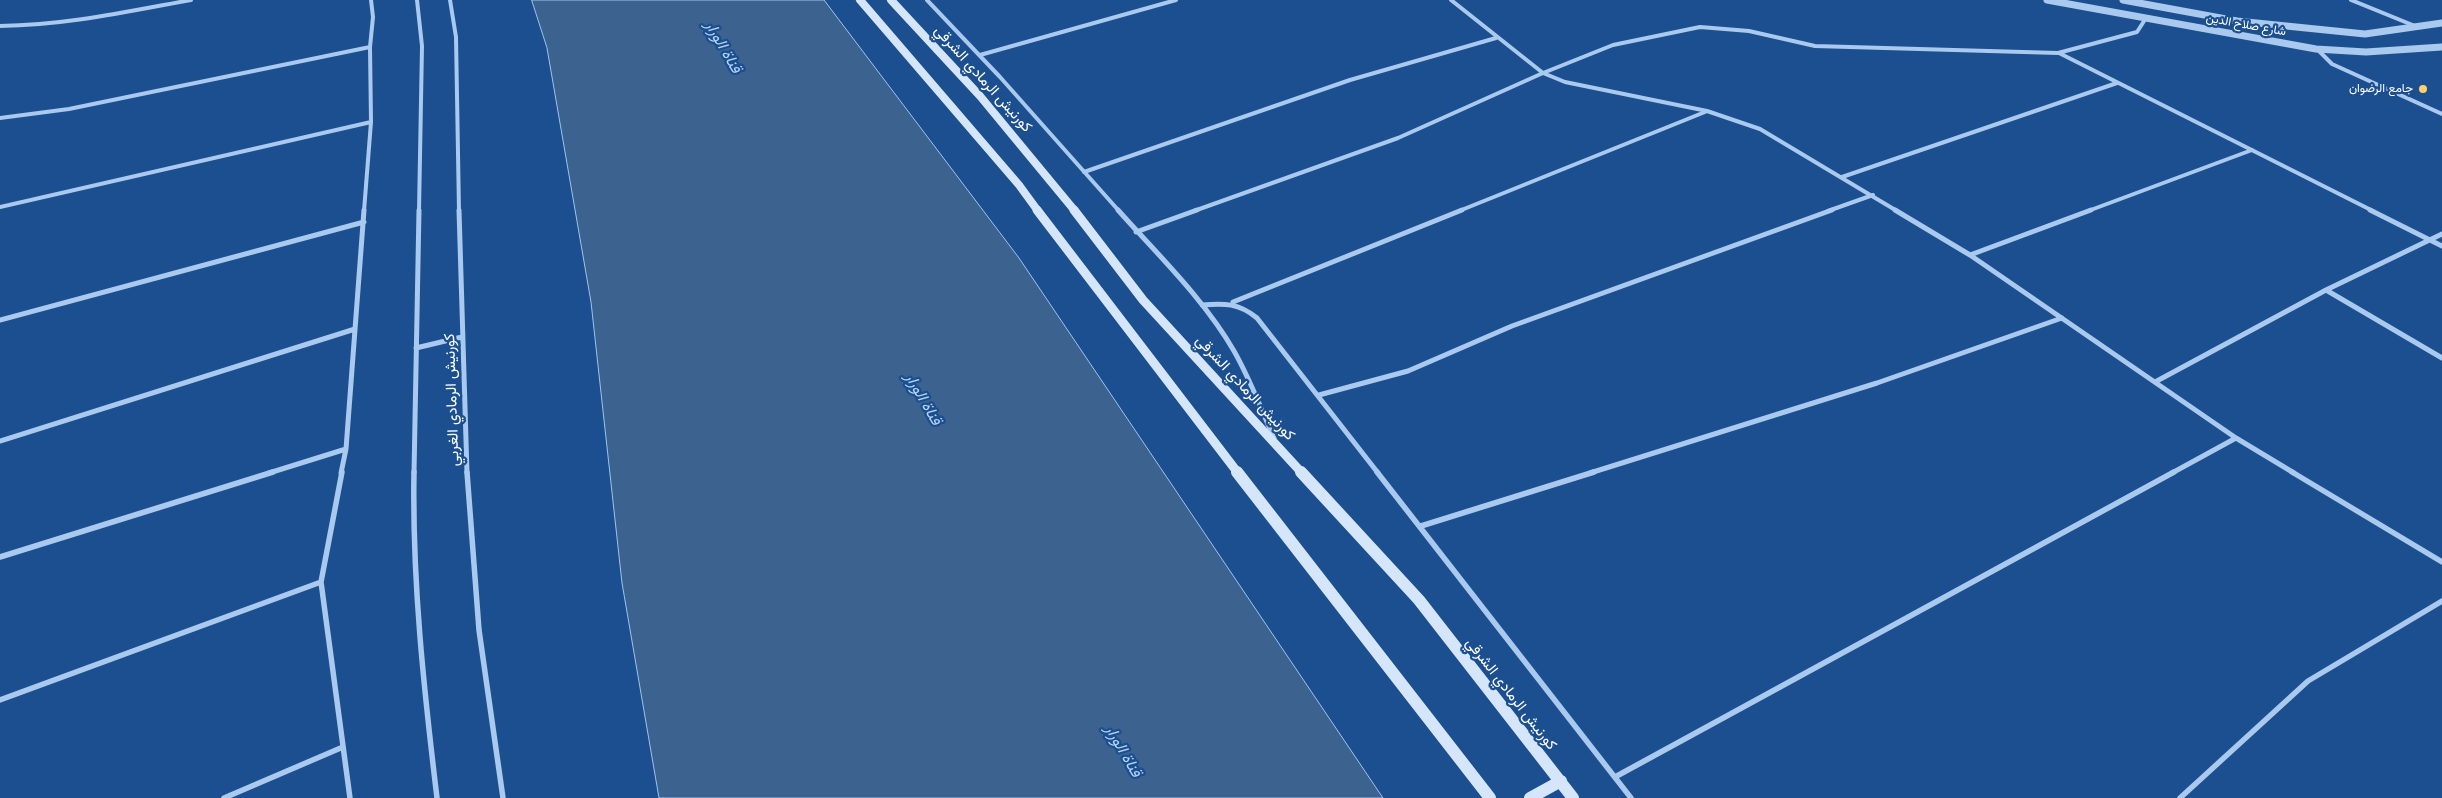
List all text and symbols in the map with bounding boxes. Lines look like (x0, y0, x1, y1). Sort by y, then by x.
street label: شارع صلاح الدين (2205, 11, 2287, 39)
water label: قناة الورار (700, 17, 746, 77)
street label: كورنيش الرمادي الشرقي (930, 22, 1036, 136)
place label: جامع الرضوان (2349, 82, 2413, 96)
marker: جامع الرضوان (2417, 83, 2429, 95)
street label: كورنيش الرمادي الشرقي (1192, 332, 1298, 444)
street label: كورنيش الرمادي الغربي (441, 333, 463, 467)
water label: قناة الورار (900, 369, 946, 429)
street label: كورنيش الرمادي الشرقي (1462, 634, 1560, 754)
water label: قناة الورار (1100, 721, 1146, 781)

